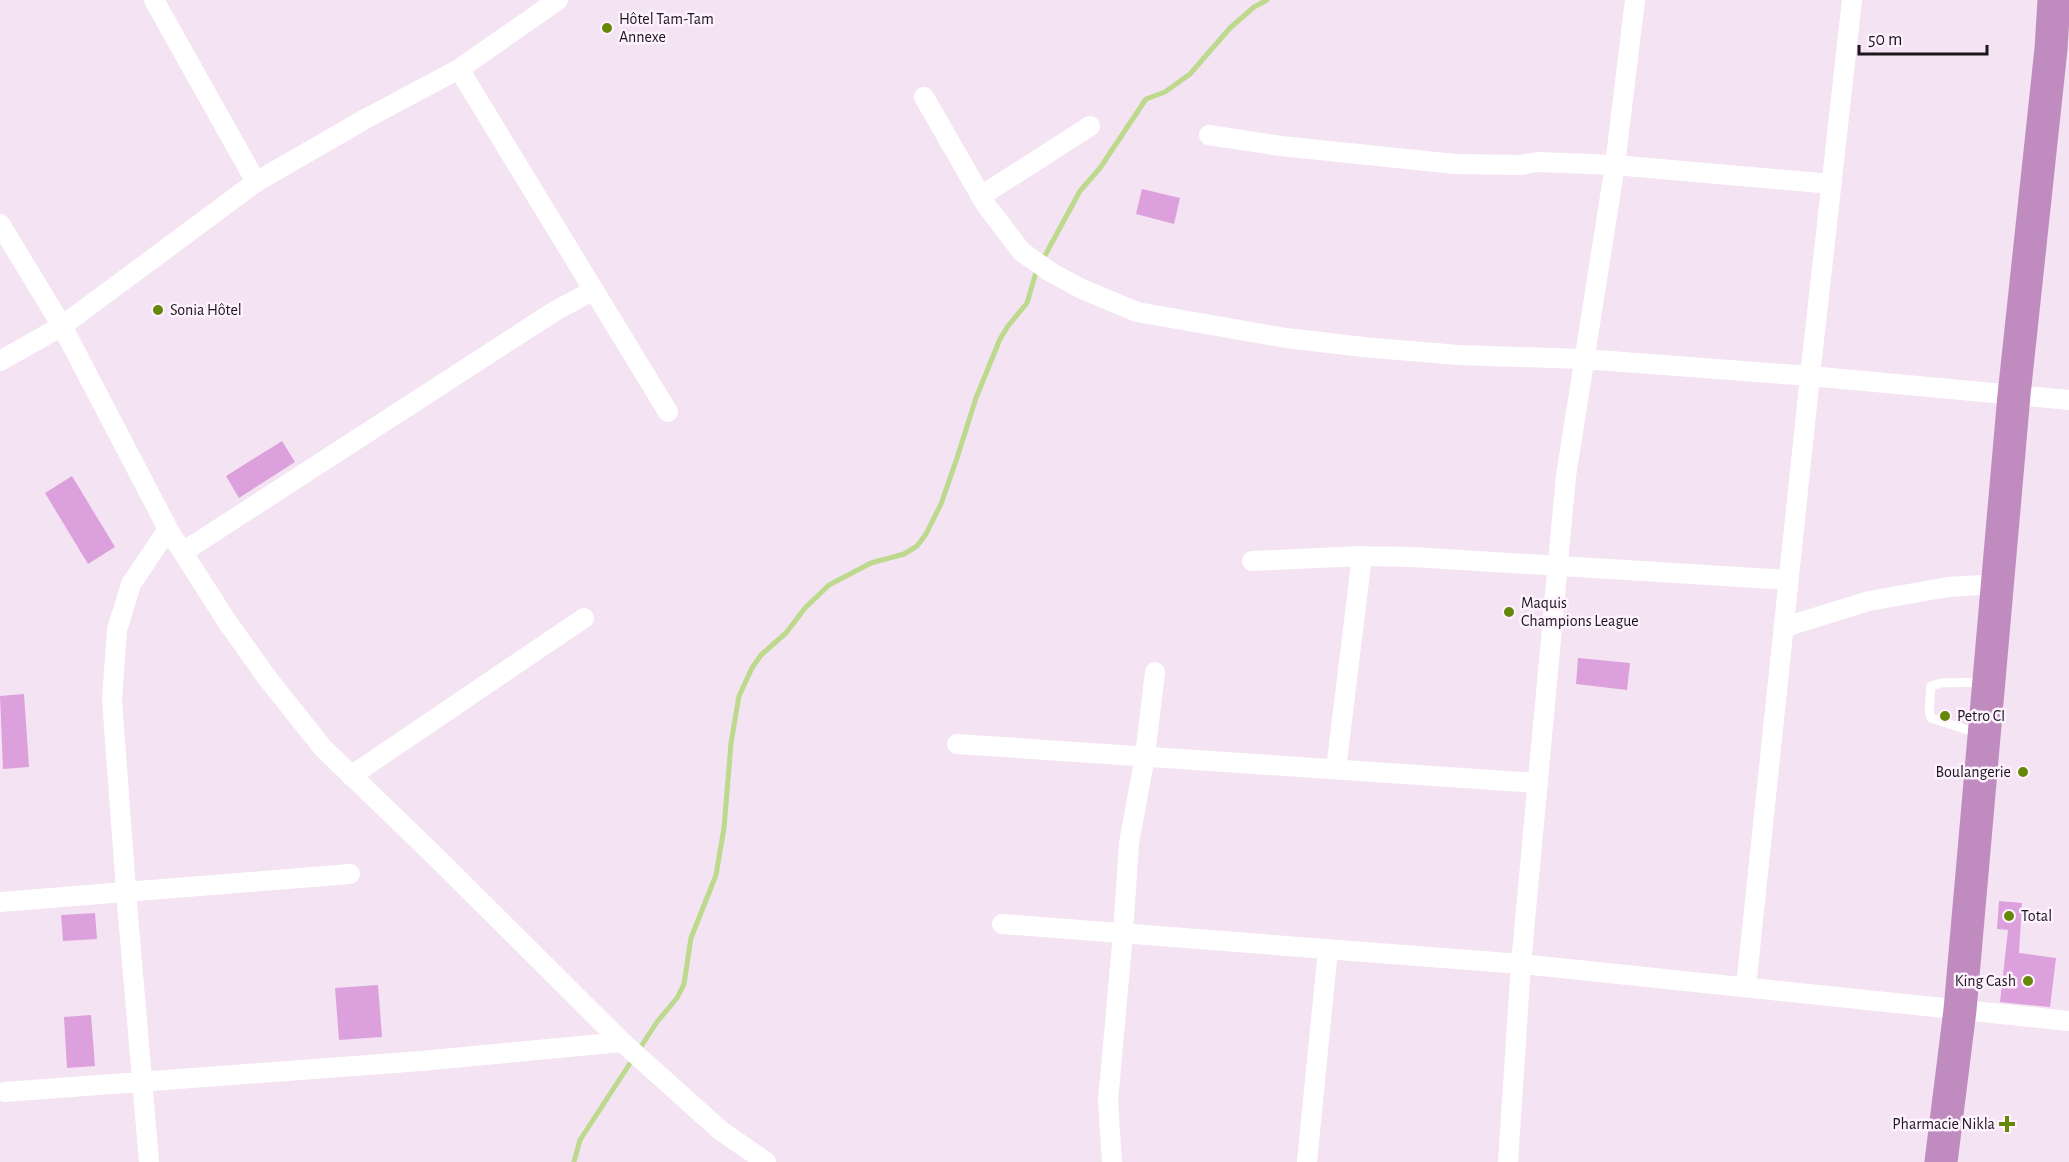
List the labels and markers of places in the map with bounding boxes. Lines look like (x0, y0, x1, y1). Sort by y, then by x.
place label: Hôtel Tam-Tam Annexe (619, 11, 714, 45)
marker: Hôtel Tam-Tam Annexe (600, 21, 614, 35)
place label: Sonia Hôtel (170, 302, 242, 318)
marker: Sonia Hôtel (151, 303, 165, 317)
place label: Maquis Champions League (1521, 595, 1639, 629)
marker: Maquis Champions League (1502, 605, 1516, 619)
place label: Petro CI (1957, 708, 2005, 724)
marker: Petro CI (1938, 709, 1952, 723)
place label: Boulangerie (1936, 764, 2011, 780)
marker: Boulangerie (2016, 765, 2030, 779)
place label: Total (2021, 908, 2052, 924)
marker: Total (2002, 909, 2016, 923)
place label: King Cash (1955, 973, 2016, 989)
marker: King Cash (2021, 974, 2035, 988)
place label: Pharmacie Nikla (1892, 1116, 1995, 1132)
marker: Pharmacie Nikla (2000, 1117, 2014, 1131)

